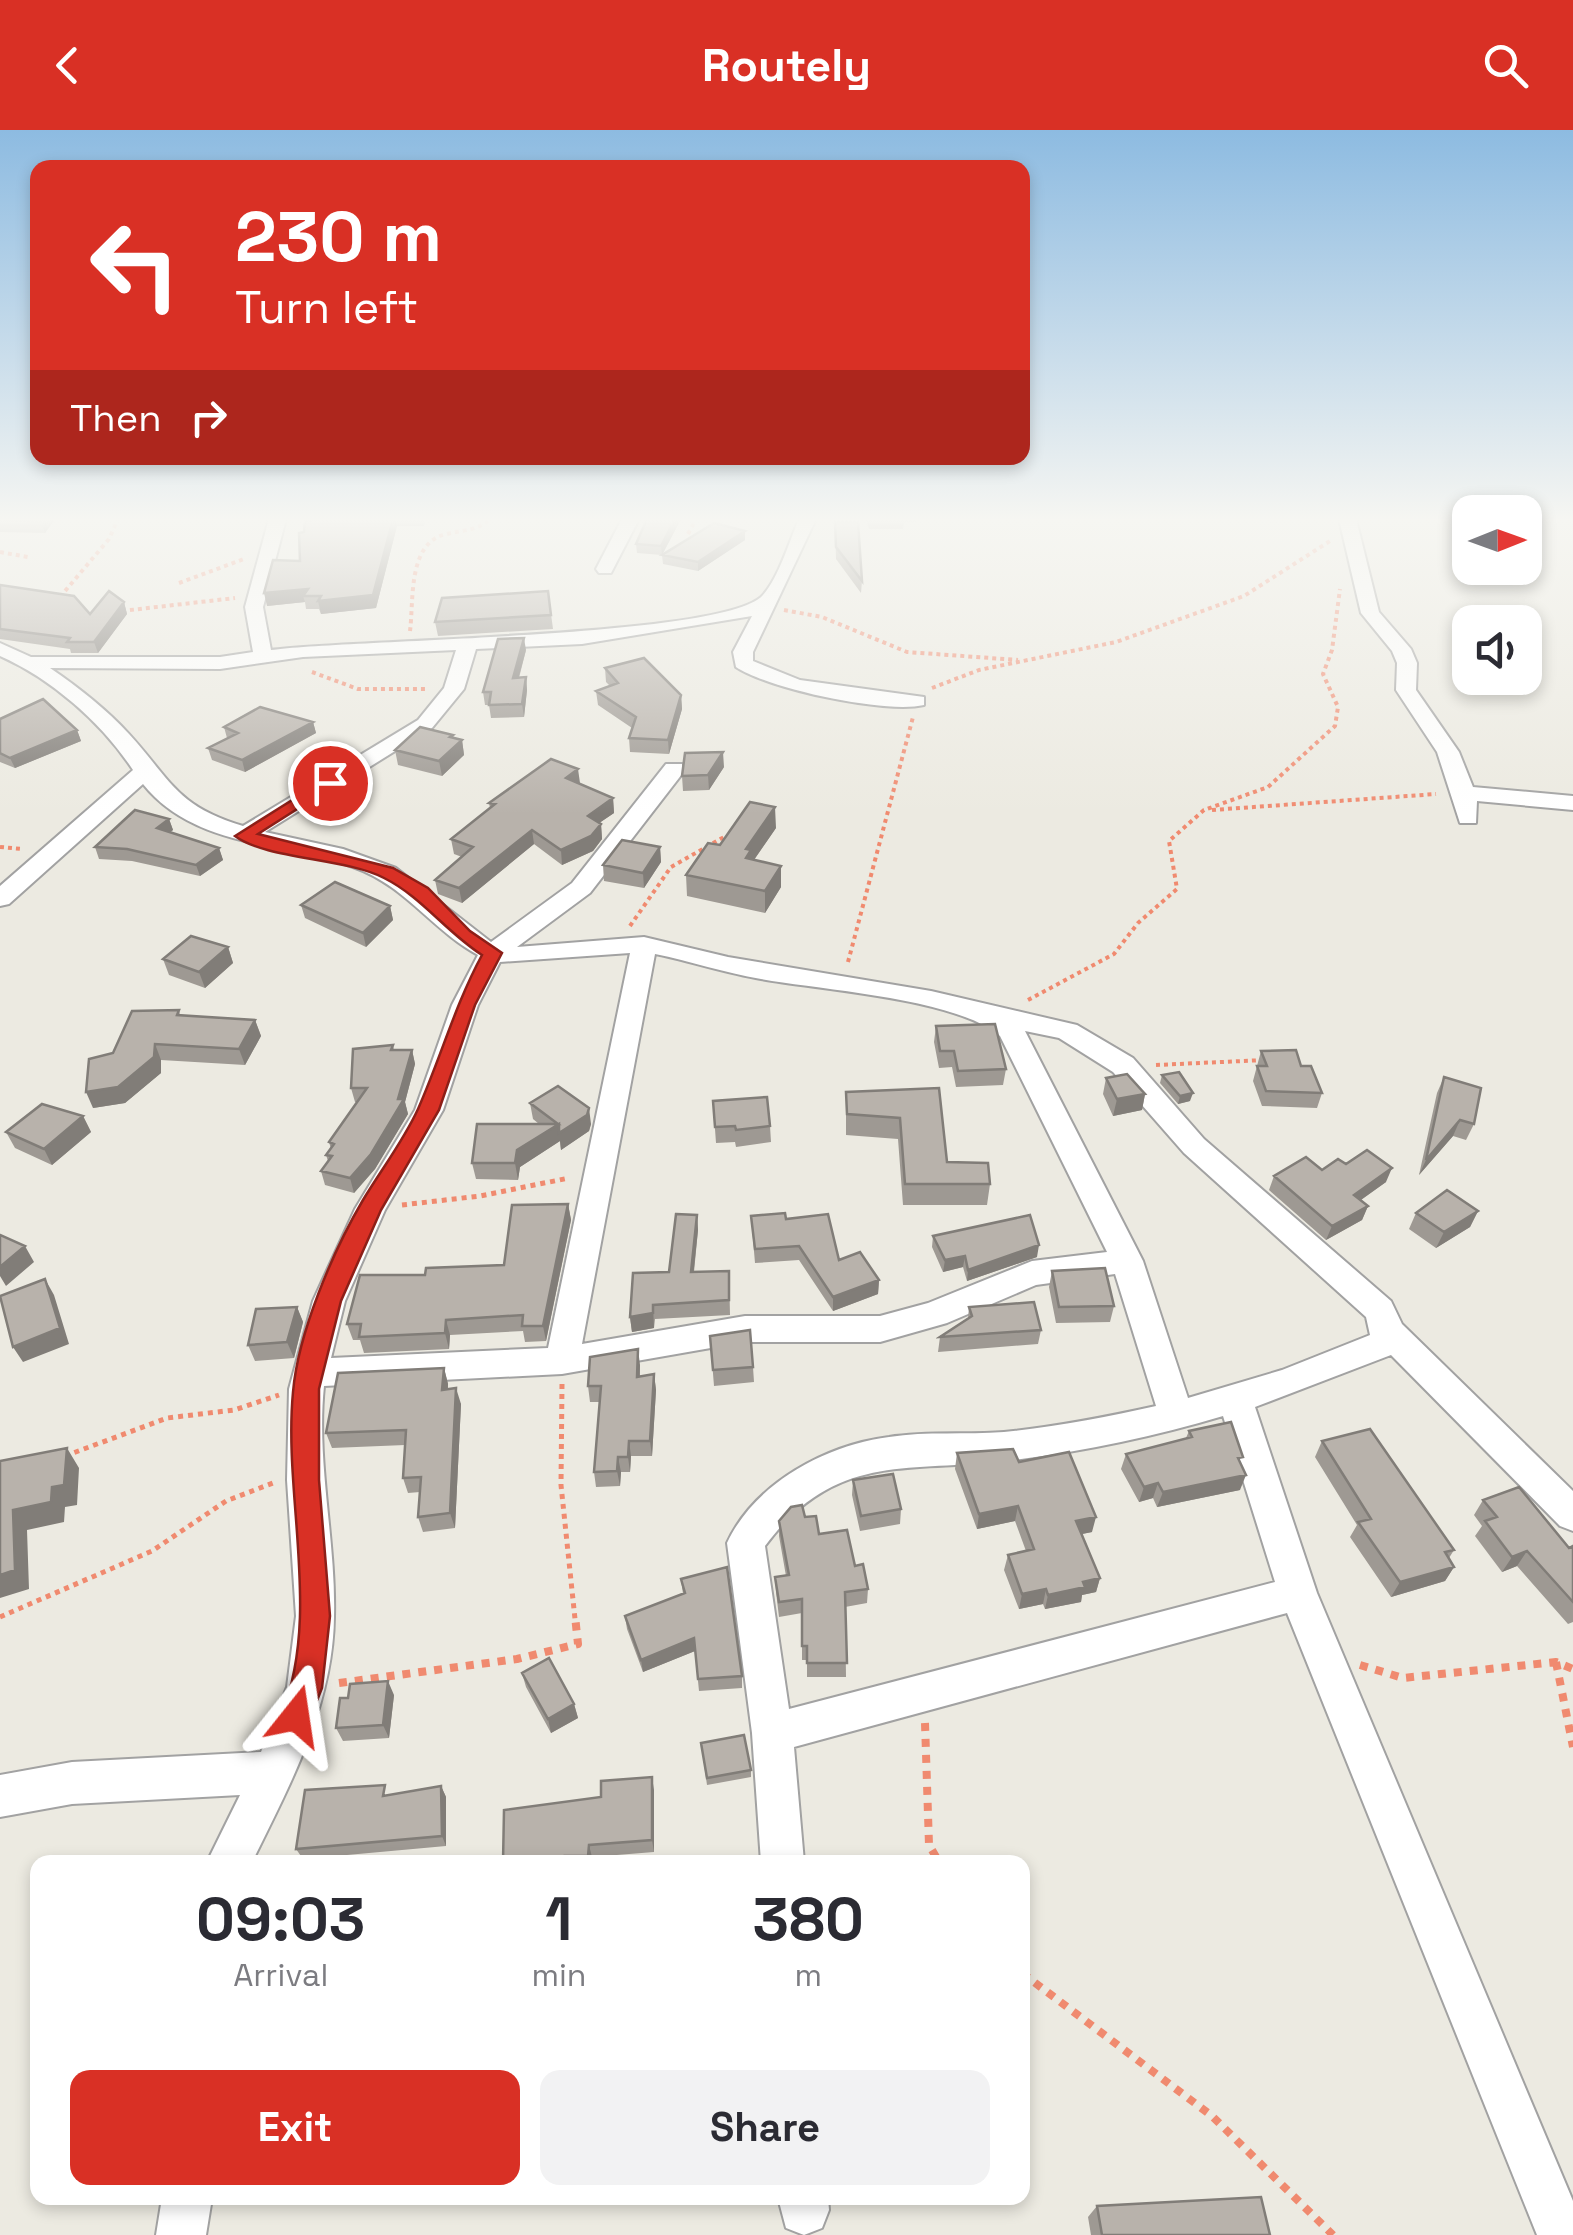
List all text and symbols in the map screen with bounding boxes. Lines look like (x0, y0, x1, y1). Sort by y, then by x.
text: Routely (702, 37, 871, 94)
icon: back (40, 38, 95, 93)
icon: search (1478, 38, 1533, 93)
text: 230 m (235, 192, 442, 281)
icon: left (70, 200, 200, 330)
text: Turn left (235, 279, 418, 336)
icon: right (181, 390, 236, 445)
text: Then (70, 394, 161, 442)
north arrow (1452, 495, 1542, 585)
map controls (1452, 495, 1542, 695)
button: sound (1452, 605, 1542, 695)
pin (288, 741, 373, 826)
icon: arrive (303, 756, 358, 811)
position arrow (244, 1664, 348, 1768)
text: 09:03 (196, 1881, 365, 1958)
text: 1 (545, 1881, 572, 1958)
text: 380 (753, 1881, 864, 1958)
text: Arrival (233, 1955, 328, 1995)
text: min (531, 1955, 586, 1995)
text: m (794, 1955, 822, 1995)
button: Exit (70, 2070, 520, 2185)
button: Share (540, 2070, 990, 2185)

